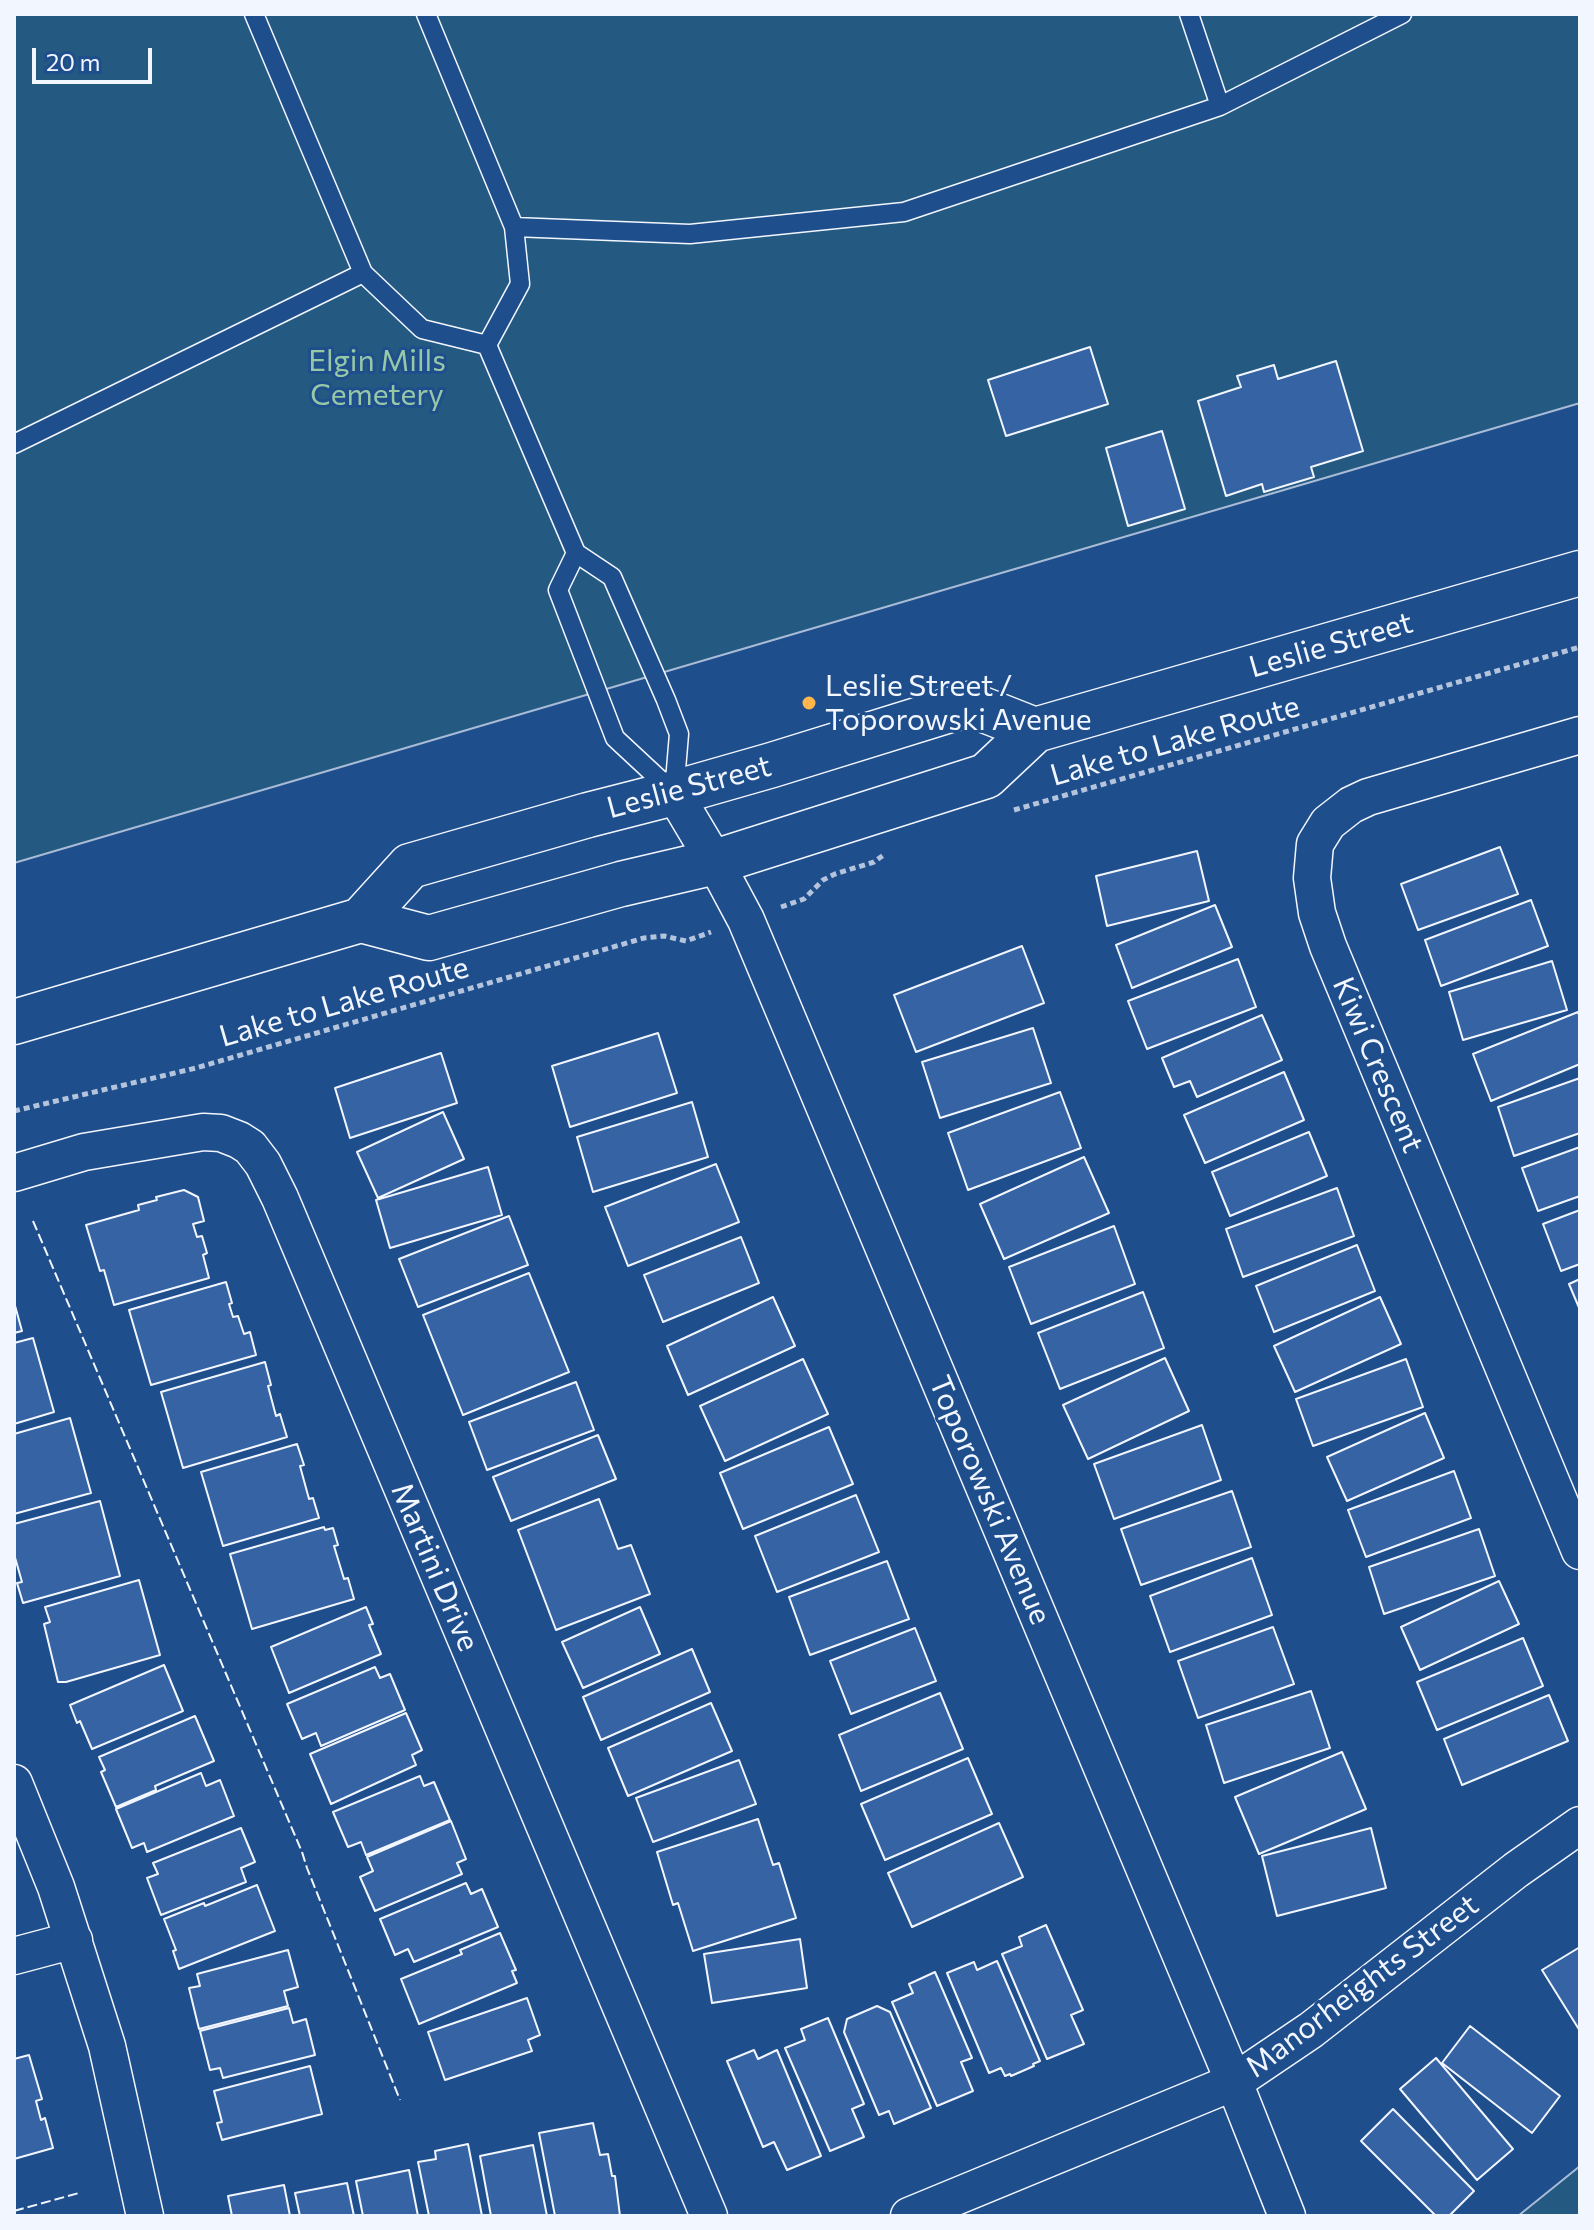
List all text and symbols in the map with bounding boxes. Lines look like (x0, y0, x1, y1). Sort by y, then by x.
scale bar (36, 32, 156, 82)
text: 20 m (46, 47, 100, 76)
park label: Elgin Mills Cemetery (308, 343, 446, 414)
street label: Leslie Street (1245, 604, 1417, 686)
place label: Leslie Street / Toporowski Avenue (825, 668, 1092, 738)
street label: Lake to Lake Route (1046, 688, 1304, 794)
marker: Leslie Street / Toporowski Avenue (800, 694, 818, 712)
street label: Leslie Street (603, 748, 775, 826)
street label: Lake to Lake Route (215, 949, 473, 1055)
street label: Kiwi Crescent (1325, 972, 1431, 1158)
street label: Toporowski Avenue (921, 1370, 1059, 1630)
street label: Martini Drive (383, 1477, 487, 1657)
street label: Manorheights Street (1239, 1887, 1485, 2085)

